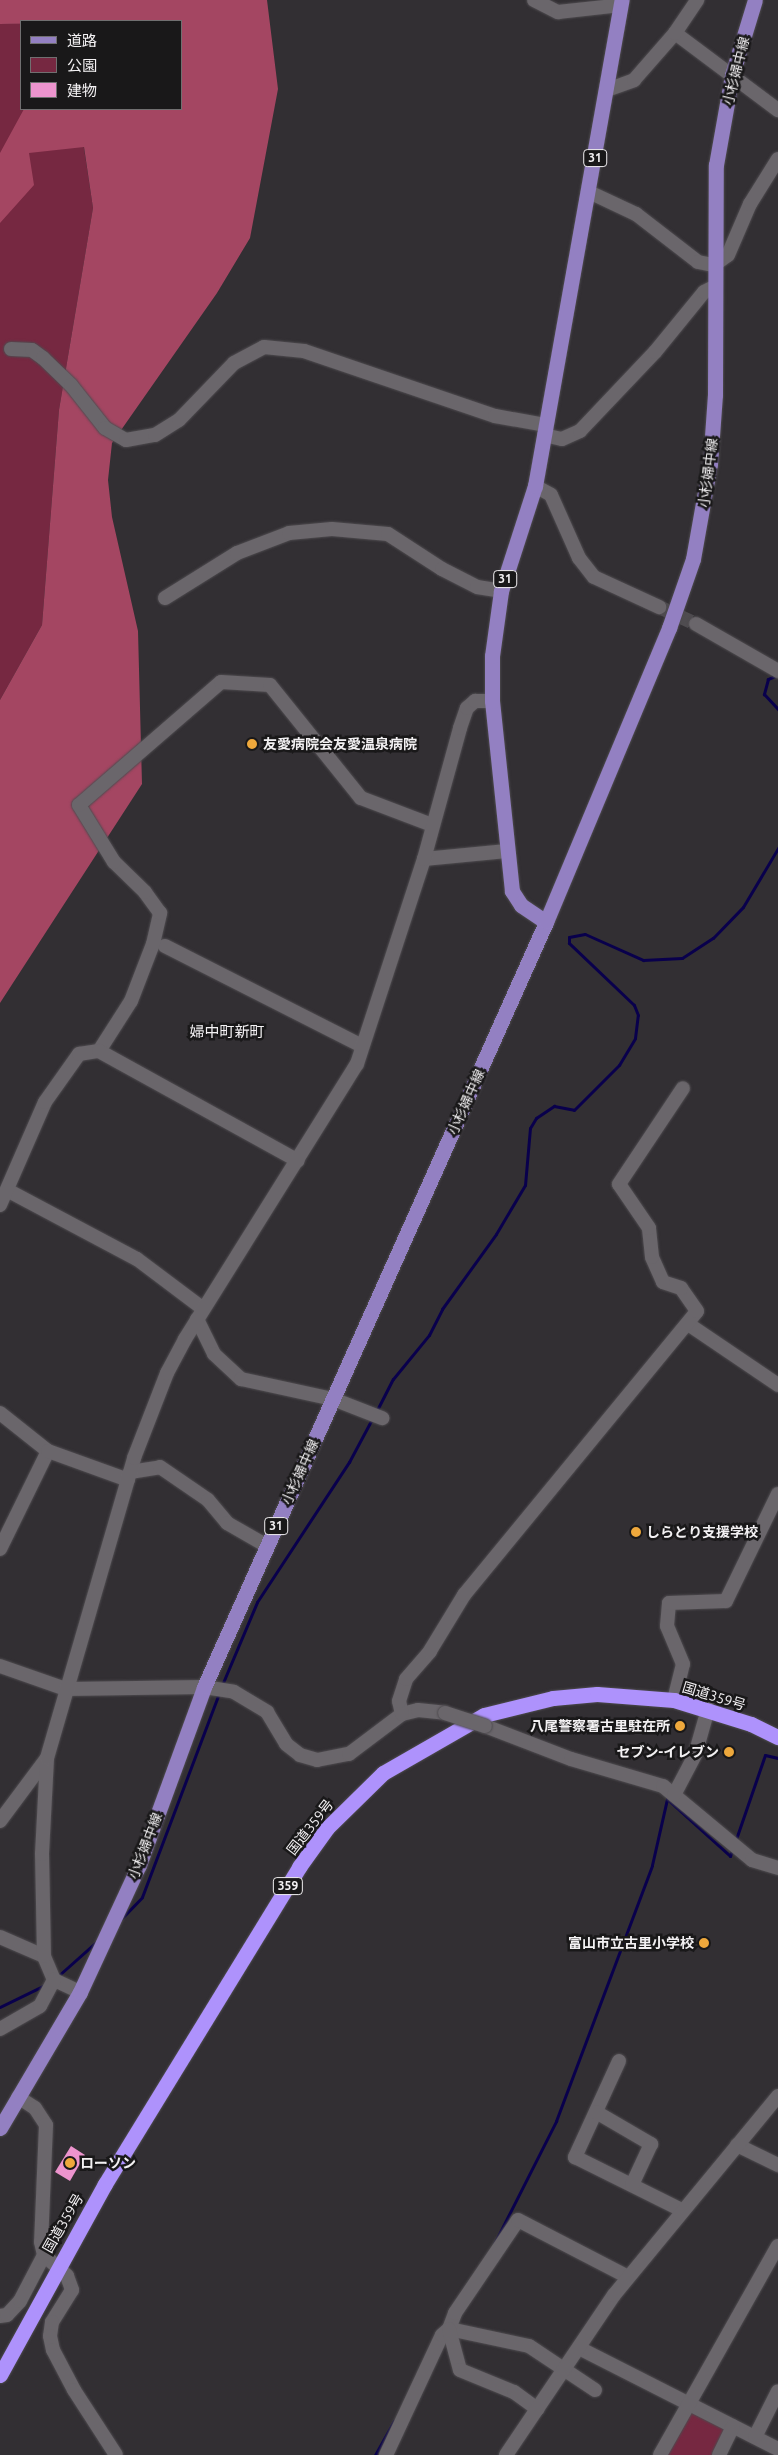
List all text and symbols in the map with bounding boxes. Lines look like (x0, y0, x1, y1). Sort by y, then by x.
legend (20, 20, 182, 110)
text: 道路 (67, 32, 97, 49)
street label: 小杉婦中線 (719, 35, 753, 107)
text: 公園 (67, 57, 97, 74)
text: 建物 (67, 82, 97, 99)
road number: 31 (582, 148, 608, 168)
street label: 小杉婦中線 (695, 437, 721, 509)
road number: 31 (492, 570, 518, 588)
place label: 友愛病院会友愛温泉病院 (263, 736, 417, 752)
marker: 友愛病院会友愛温泉病院 (245, 737, 259, 751)
district label: 婦中町新町 (190, 1023, 264, 1041)
street label: 小杉婦中線 (444, 1067, 488, 1137)
street label: 小杉婦中線 (278, 1437, 322, 1507)
road number: 31 (264, 1516, 288, 1535)
place label: しらとり支援学校 (646, 1524, 758, 1540)
marker: しらとり支援学校 (630, 1526, 642, 1538)
street label: 国道359号 (680, 1678, 748, 1714)
place label: 八尾警察署古里駐在所 (530, 1718, 670, 1734)
marker: 八尾警察署古里駐在所 (674, 1720, 686, 1732)
place label: セブン-イレブン (616, 1744, 719, 1760)
marker: セブン-イレブン (723, 1746, 735, 1758)
street label: 国道359号 (283, 1796, 337, 1858)
street label: 小杉婦中線 (125, 1810, 165, 1882)
road number: 359 (272, 1876, 304, 1895)
place label: 富山市立古里小学校 (568, 1935, 694, 1951)
marker: 富山市立古里小学校 (698, 1937, 710, 1949)
place label: ローソン (80, 2155, 136, 2171)
marker: ローソン (64, 2157, 76, 2169)
street label: 国道359号 (39, 2190, 87, 2256)

